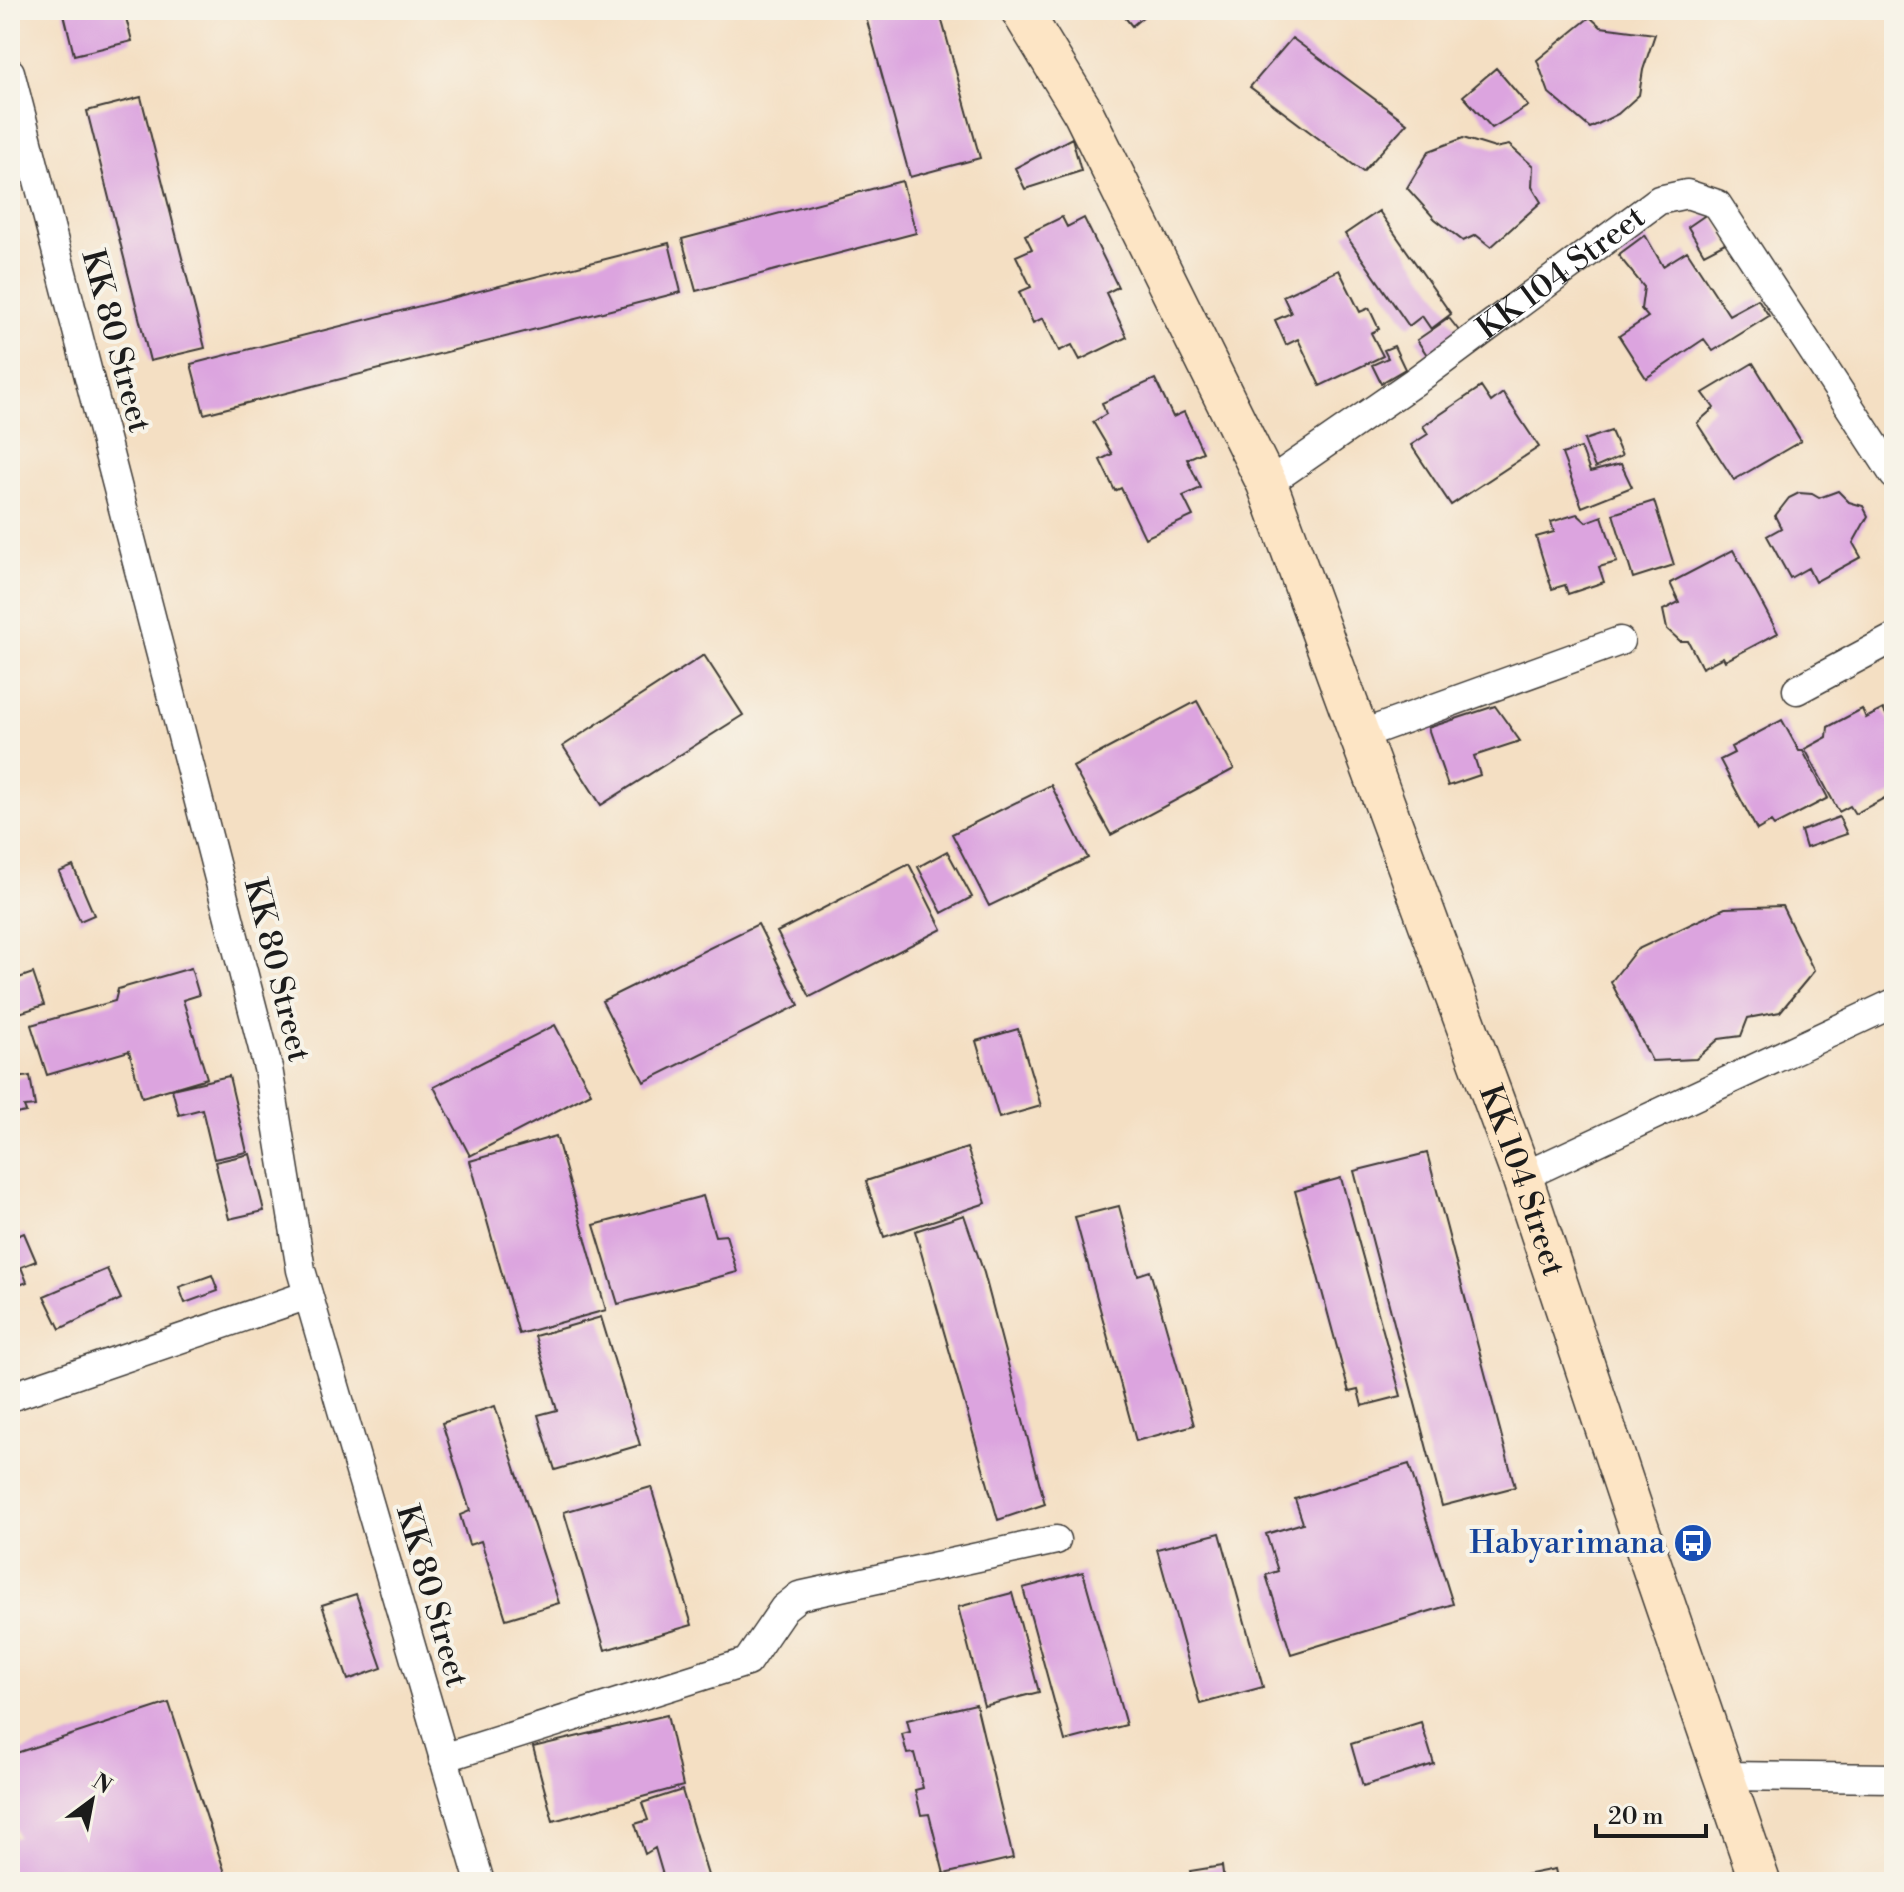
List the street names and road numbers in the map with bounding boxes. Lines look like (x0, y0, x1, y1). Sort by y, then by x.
street label: KK 104 Street (1469, 197, 1653, 348)
street label: KK 80 Street (72, 245, 160, 437)
street label: KK 80 Street (235, 874, 319, 1066)
street label: KK 104 Street (1470, 1079, 1573, 1281)
street label: KK 80 Street (387, 1500, 477, 1692)

